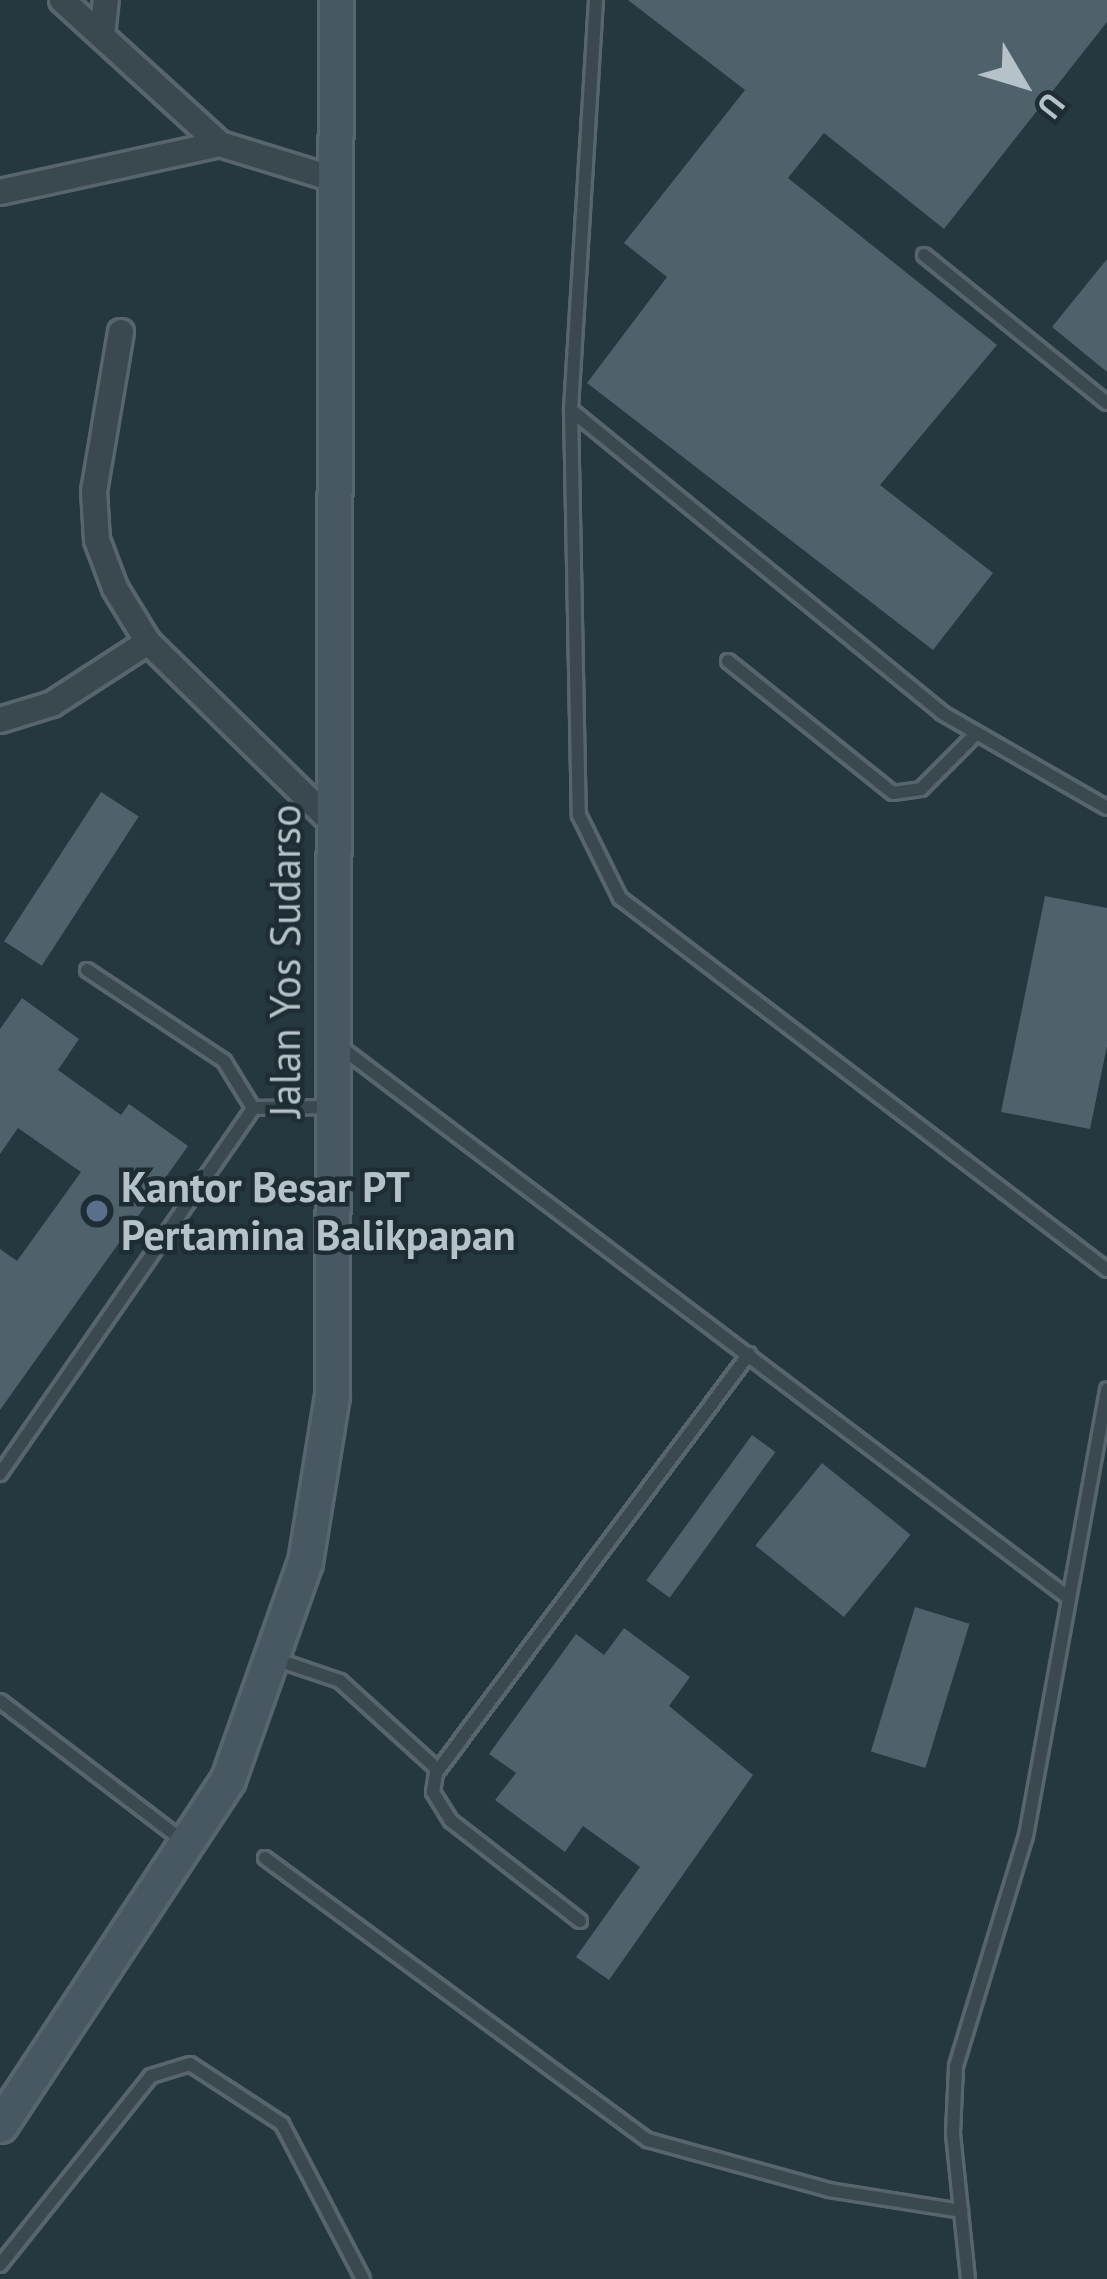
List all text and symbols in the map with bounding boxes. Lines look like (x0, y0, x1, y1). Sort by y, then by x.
north arrow (963, 24, 1083, 144)
text: U (1028, 85, 1075, 128)
street label: Jalan Yos Sudarso (260, 804, 310, 1118)
place label: Kantor Besar PT Pertamina Balikpapan (121, 1162, 516, 1260)
marker: Kantor Besar PT Pertamina Balikpapan (84, 1198, 110, 1224)

